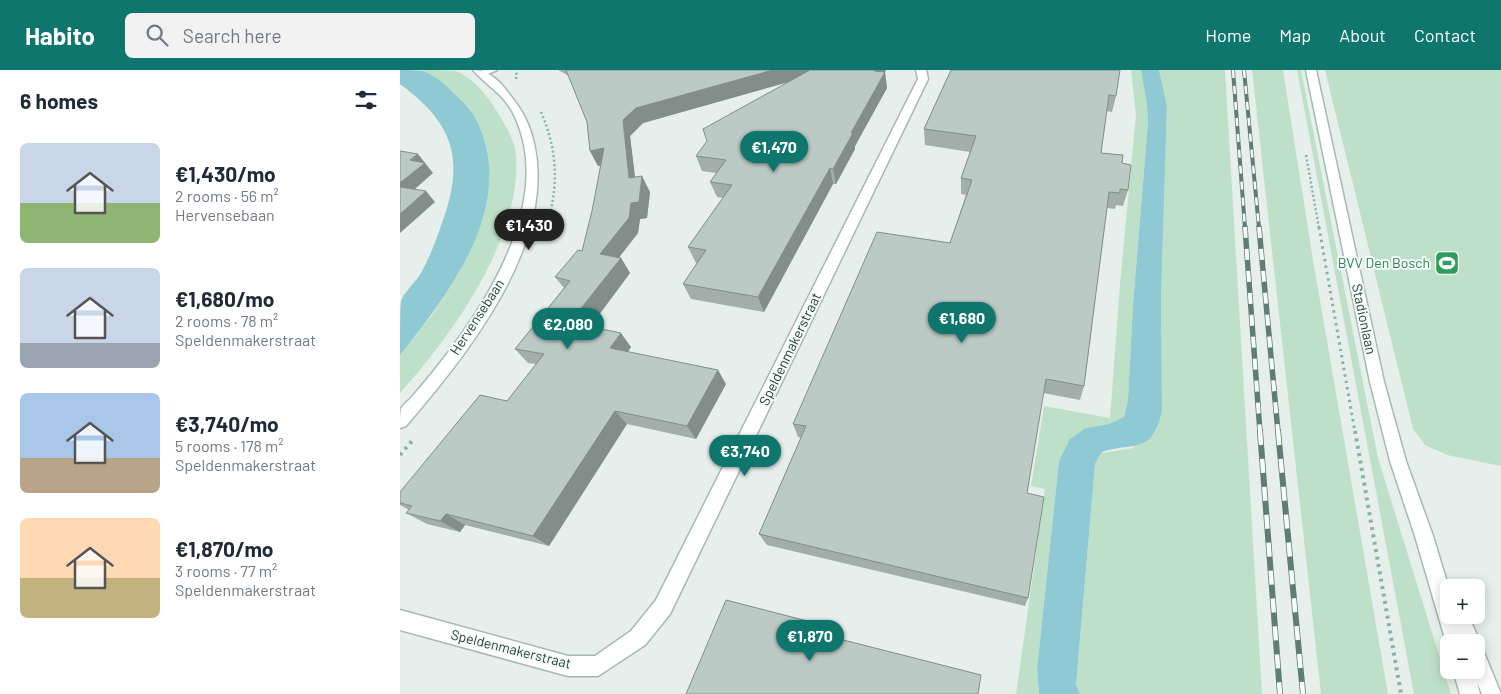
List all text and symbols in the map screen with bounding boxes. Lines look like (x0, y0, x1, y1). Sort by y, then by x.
search box (125, 13, 475, 58)
text: Habito (25, 21, 95, 50)
icon: search (143, 21, 171, 49)
text: Search here (183, 24, 282, 47)
text: Home (1205, 24, 1251, 46)
text: Map (1279, 24, 1311, 46)
text: About (1339, 24, 1386, 46)
text: Contact (1414, 24, 1476, 46)
icon: filters (352, 86, 380, 114)
text: 6 homes (20, 88, 98, 113)
pin: €1,470 (733, 131, 815, 173)
text: €1,470 (751, 137, 797, 156)
text: €1,430/mo (175, 161, 276, 186)
icon: home (60, 163, 120, 223)
text: 2 rooms · 56 m² (175, 186, 279, 205)
text: Hervensebaan (175, 205, 275, 224)
pin: €1,430 (488, 208, 570, 251)
text: €1,430 (505, 215, 553, 234)
sports icon: BVV Den Bosch (1434, 250, 1460, 276)
place label: BVV Den Bosch (1338, 254, 1430, 271)
street label: Hervensebaan (446, 276, 507, 358)
street label: Stadionlaan (1349, 282, 1380, 356)
text: €1,680/mo (175, 286, 274, 311)
icon: home (60, 288, 120, 348)
street label: Speldenmakerstraat (755, 290, 824, 408)
pin: €1,680 (921, 302, 1003, 344)
pin: €2,080 (527, 308, 609, 350)
text: €1,680 (939, 308, 985, 327)
text: 2 rooms · 78 m² (175, 311, 278, 330)
text: €2,080 (543, 314, 593, 333)
text: Speldenmakerstraat (175, 330, 316, 349)
text: €3,740/mo (175, 411, 279, 436)
icon: home (60, 413, 120, 473)
pin: €3,740 (704, 434, 786, 477)
text: 5 rooms · 178 m² (175, 436, 283, 455)
text: €3,740 (720, 441, 770, 460)
text: Speldenmakerstraat (175, 455, 316, 474)
text: €1,870/mo (175, 536, 274, 561)
icon: home (60, 538, 120, 598)
text: 3 rooms · 77 m² (175, 561, 277, 580)
map controls (1440, 579, 1485, 679)
button: + (1440, 579, 1485, 624)
text: Speldenmakerstraat (175, 580, 316, 599)
pin: €1,870 (769, 620, 851, 662)
street label: Speldenmakerstraat (449, 625, 573, 672)
text: €1,870 (787, 626, 833, 645)
button: − (1440, 634, 1485, 679)

